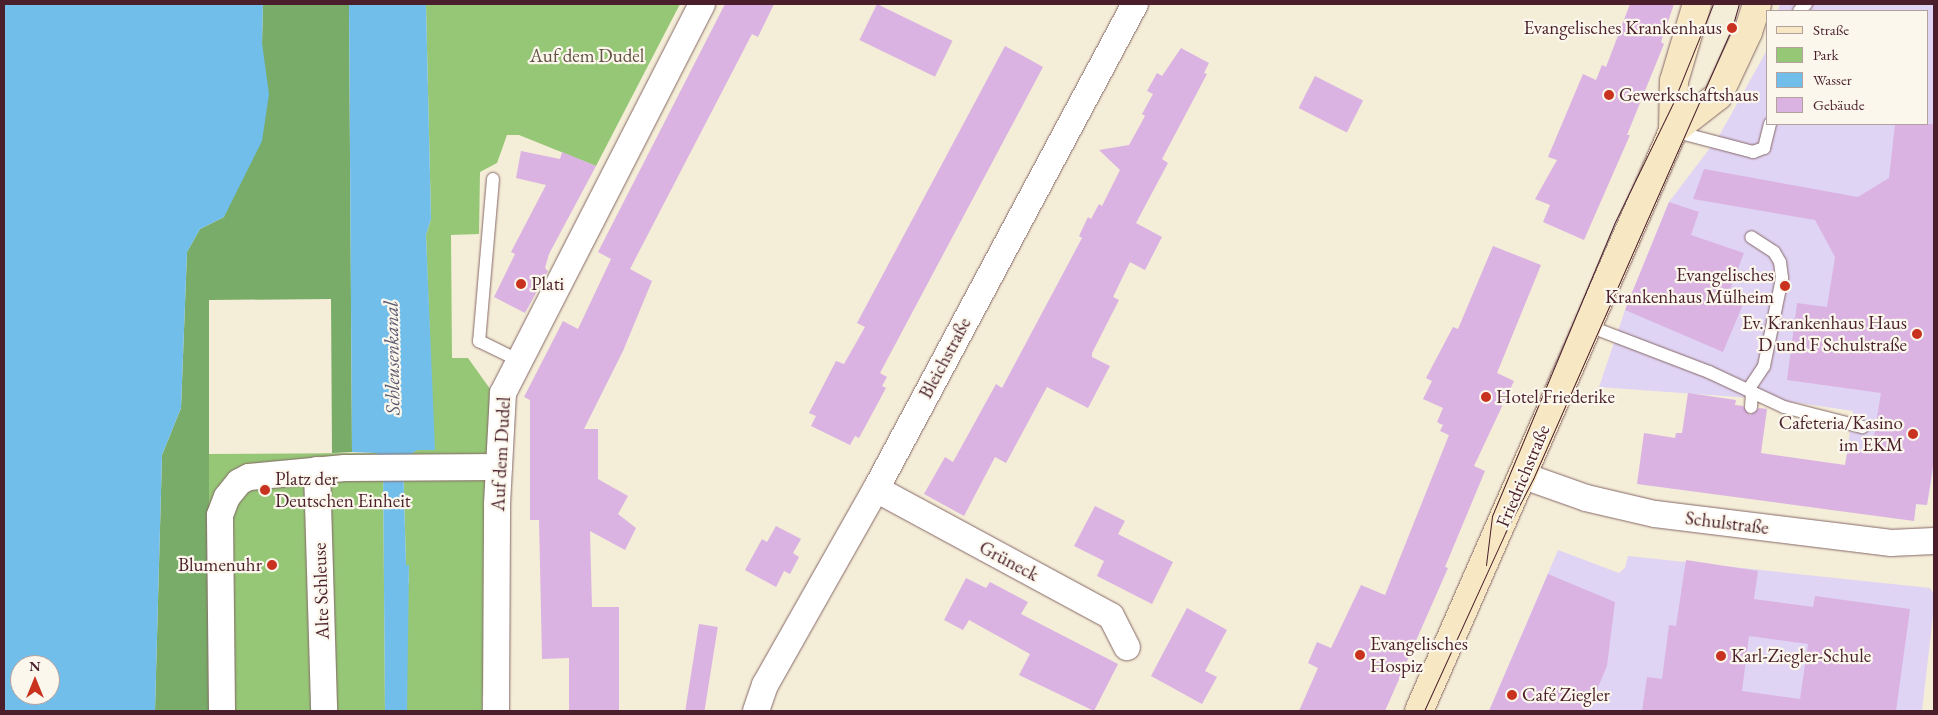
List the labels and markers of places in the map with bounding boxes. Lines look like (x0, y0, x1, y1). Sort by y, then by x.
place label: Evangelisches Krankenhaus (1524, 17, 1722, 39)
marker: Evangelisches Krankenhaus (1726, 22, 1738, 34)
place label: Gewerkschaftshaus (1619, 84, 1758, 106)
marker: Gewerkschaftshaus (1603, 89, 1615, 101)
place label: Evangelisches Krankenhaus Mülheim (1605, 264, 1774, 308)
place label: Plati (531, 273, 564, 295)
marker: Plati (515, 278, 527, 290)
marker: Evangelisches Krankenhaus Mülheim (1778, 279, 1792, 293)
place label: Ev. Krankenhaus Haus D und F Schulstraße (1742, 312, 1907, 356)
marker: Ev. Krankenhaus Haus D und F Schulstraße (1911, 328, 1923, 340)
place label: Hotel Friederike (1496, 386, 1615, 408)
marker: Hotel Friederike (1480, 391, 1492, 403)
place label: Cafeteria/Kasino im EKM (1779, 412, 1903, 456)
marker: Cafeteria/Kasino im EKM (1907, 428, 1919, 440)
place label: Platz der Deutschen Einheit (275, 468, 411, 512)
marker: Platz der Deutschen Einheit (259, 484, 271, 496)
place label: Blumenuhr (178, 554, 262, 576)
marker: Blumenuhr (266, 559, 278, 571)
place label: Evangelisches Hospiz (1370, 633, 1468, 677)
place label: Karl-Ziegler-Schule (1731, 645, 1871, 667)
marker: Evangelisches Hospiz (1354, 649, 1366, 661)
marker: Karl-Ziegler-Schule (1715, 650, 1727, 662)
place label: Café Ziegler (1522, 684, 1610, 706)
marker: Café Ziegler (1506, 689, 1518, 701)

